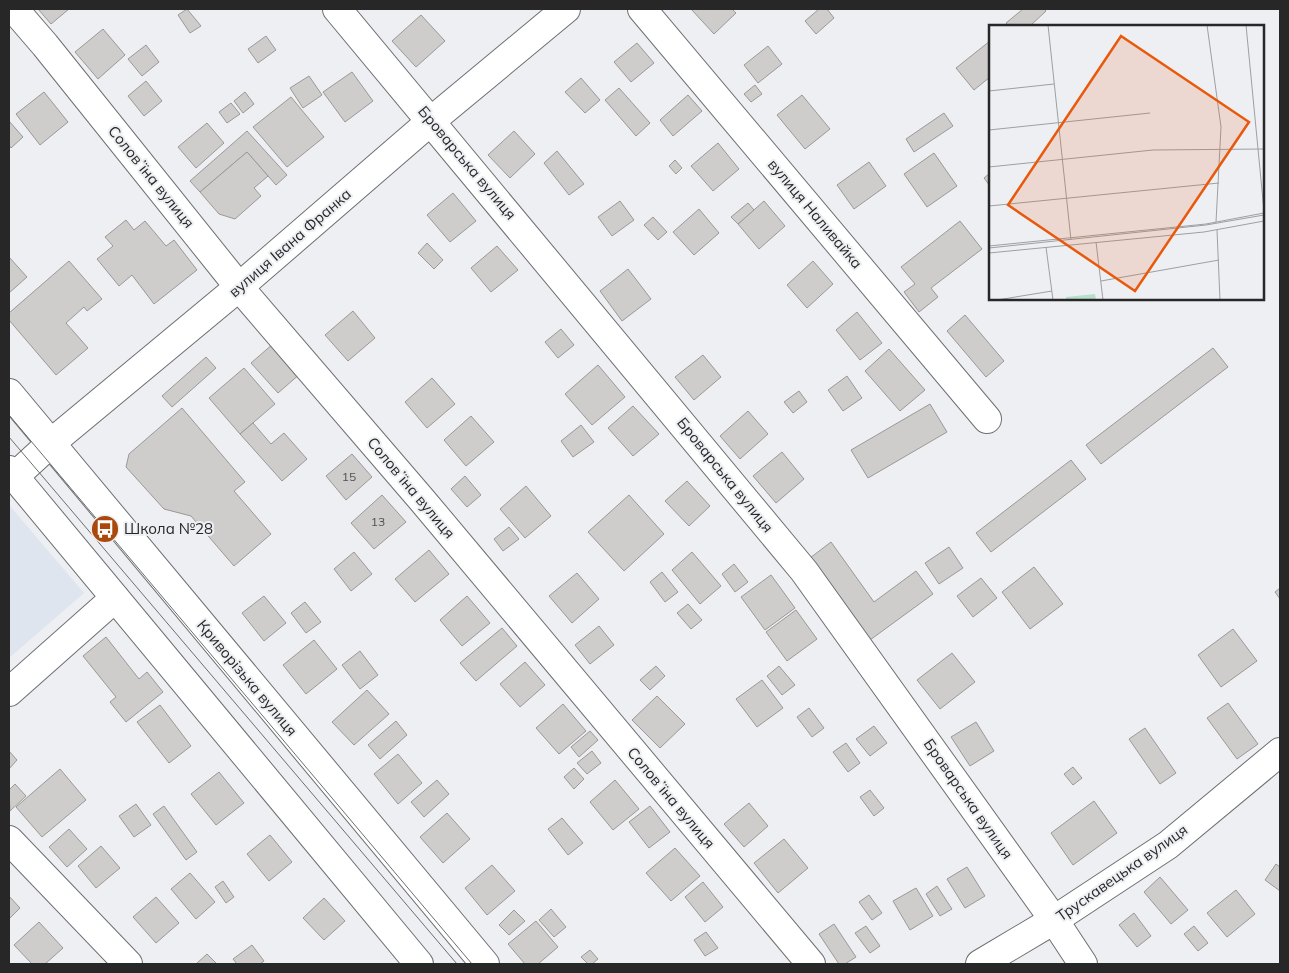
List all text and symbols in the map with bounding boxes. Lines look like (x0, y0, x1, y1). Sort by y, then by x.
inset map (989, 25, 1264, 300)
street label: Броварська вулиця (414, 102, 521, 223)
street label: Соловʼїна вулиця (104, 122, 199, 232)
street label: вулиця Наливайка (764, 155, 867, 272)
street label: вулиця Івана Франка (225, 184, 355, 301)
street label: Броварська вулиця (673, 413, 778, 536)
street label: Соловʼїна вулиця (363, 433, 459, 542)
house number: 15 (342, 469, 356, 484)
bus stop icon: Школа №28 (90, 514, 120, 544)
house number: 13 (371, 514, 385, 529)
place label: Школа №28 (124, 519, 213, 538)
street label: Криворізька вулиця (193, 616, 302, 740)
street label: Броварська вулиця (920, 735, 1017, 863)
street label: Соловʼїна вулиця (623, 743, 719, 852)
street label: Трускавецька вулиця (1052, 820, 1191, 925)

